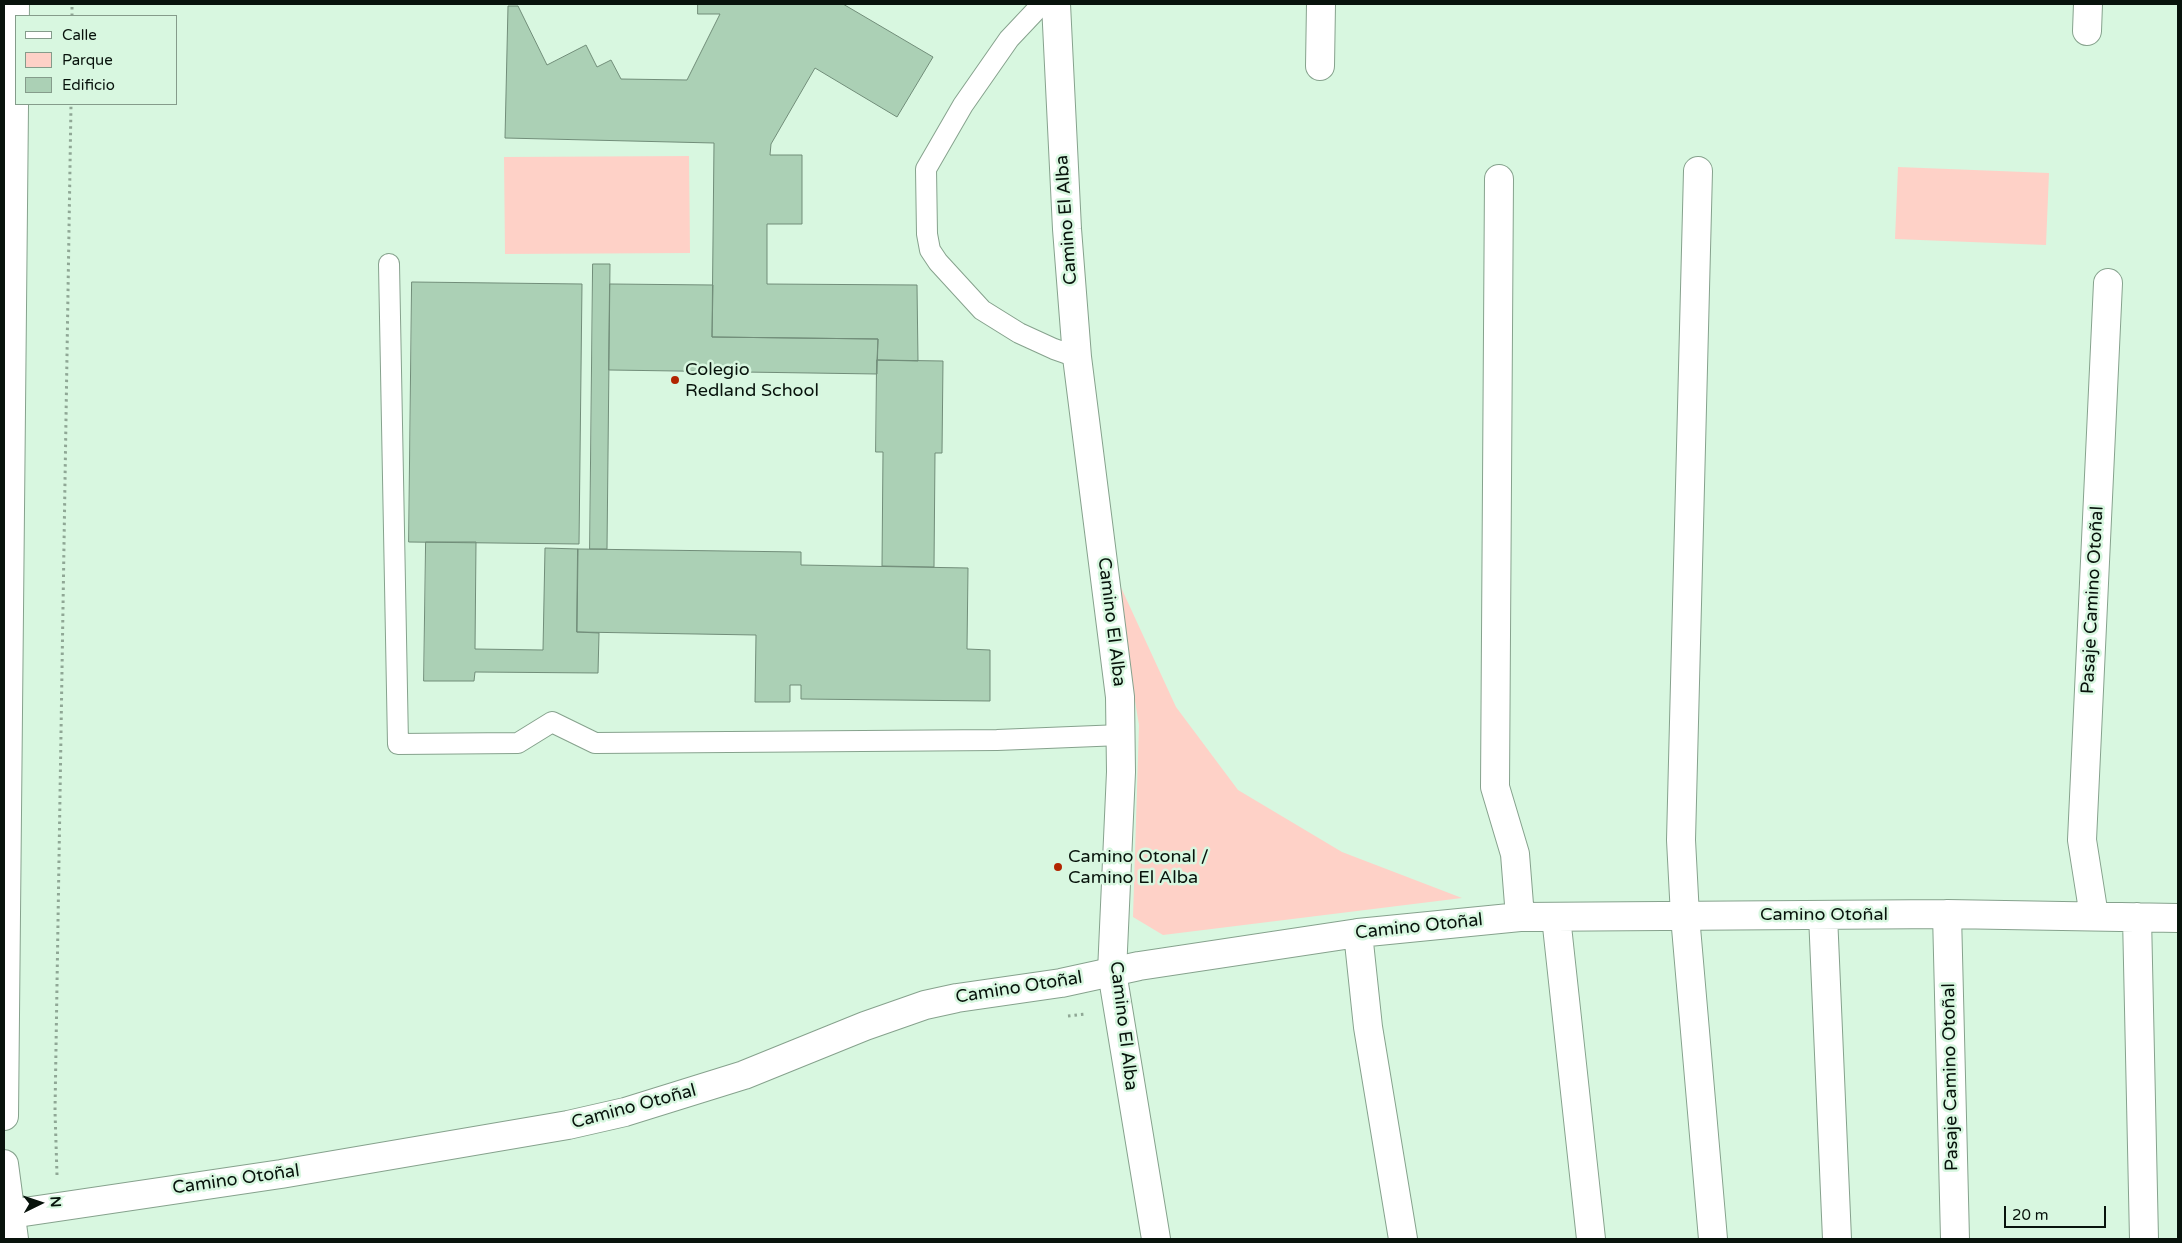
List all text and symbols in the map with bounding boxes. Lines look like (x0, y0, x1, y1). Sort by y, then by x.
legend (15, 15, 178, 105)
text: Calle (62, 26, 97, 44)
text: Parque (62, 51, 113, 69)
text: Edificio (62, 76, 115, 94)
street label: Camino El Alba (1052, 154, 1082, 286)
place label: Colegio Redland School (685, 359, 819, 402)
marker: Colegio Redland School (669, 374, 681, 386)
street label: Pasaje Camino Otoñal (2077, 506, 2109, 694)
street label: Camino El Alba (1092, 556, 1130, 688)
place label: Camino Otonal / Camino El Alba (1068, 846, 1209, 889)
marker: Camino Otonal / Camino El Alba (1052, 861, 1064, 873)
street label: Camino Otoñal (1760, 904, 1888, 926)
street label: Camino Otoñal (1354, 910, 1484, 944)
street label: Camino El Alba (1104, 960, 1142, 1092)
street label: Camino Otoñal (954, 967, 1084, 1009)
street label: Pasaje Camino Otoñal (1939, 983, 1963, 1171)
street label: Camino Otoñal (569, 1080, 699, 1134)
street label: Camino Otoñal (171, 1160, 301, 1200)
north arrow (15, 1178, 65, 1228)
text: N (47, 1196, 64, 1208)
scale bar (2007, 1196, 2110, 1228)
text: 20 m (2012, 1206, 2049, 1224)

